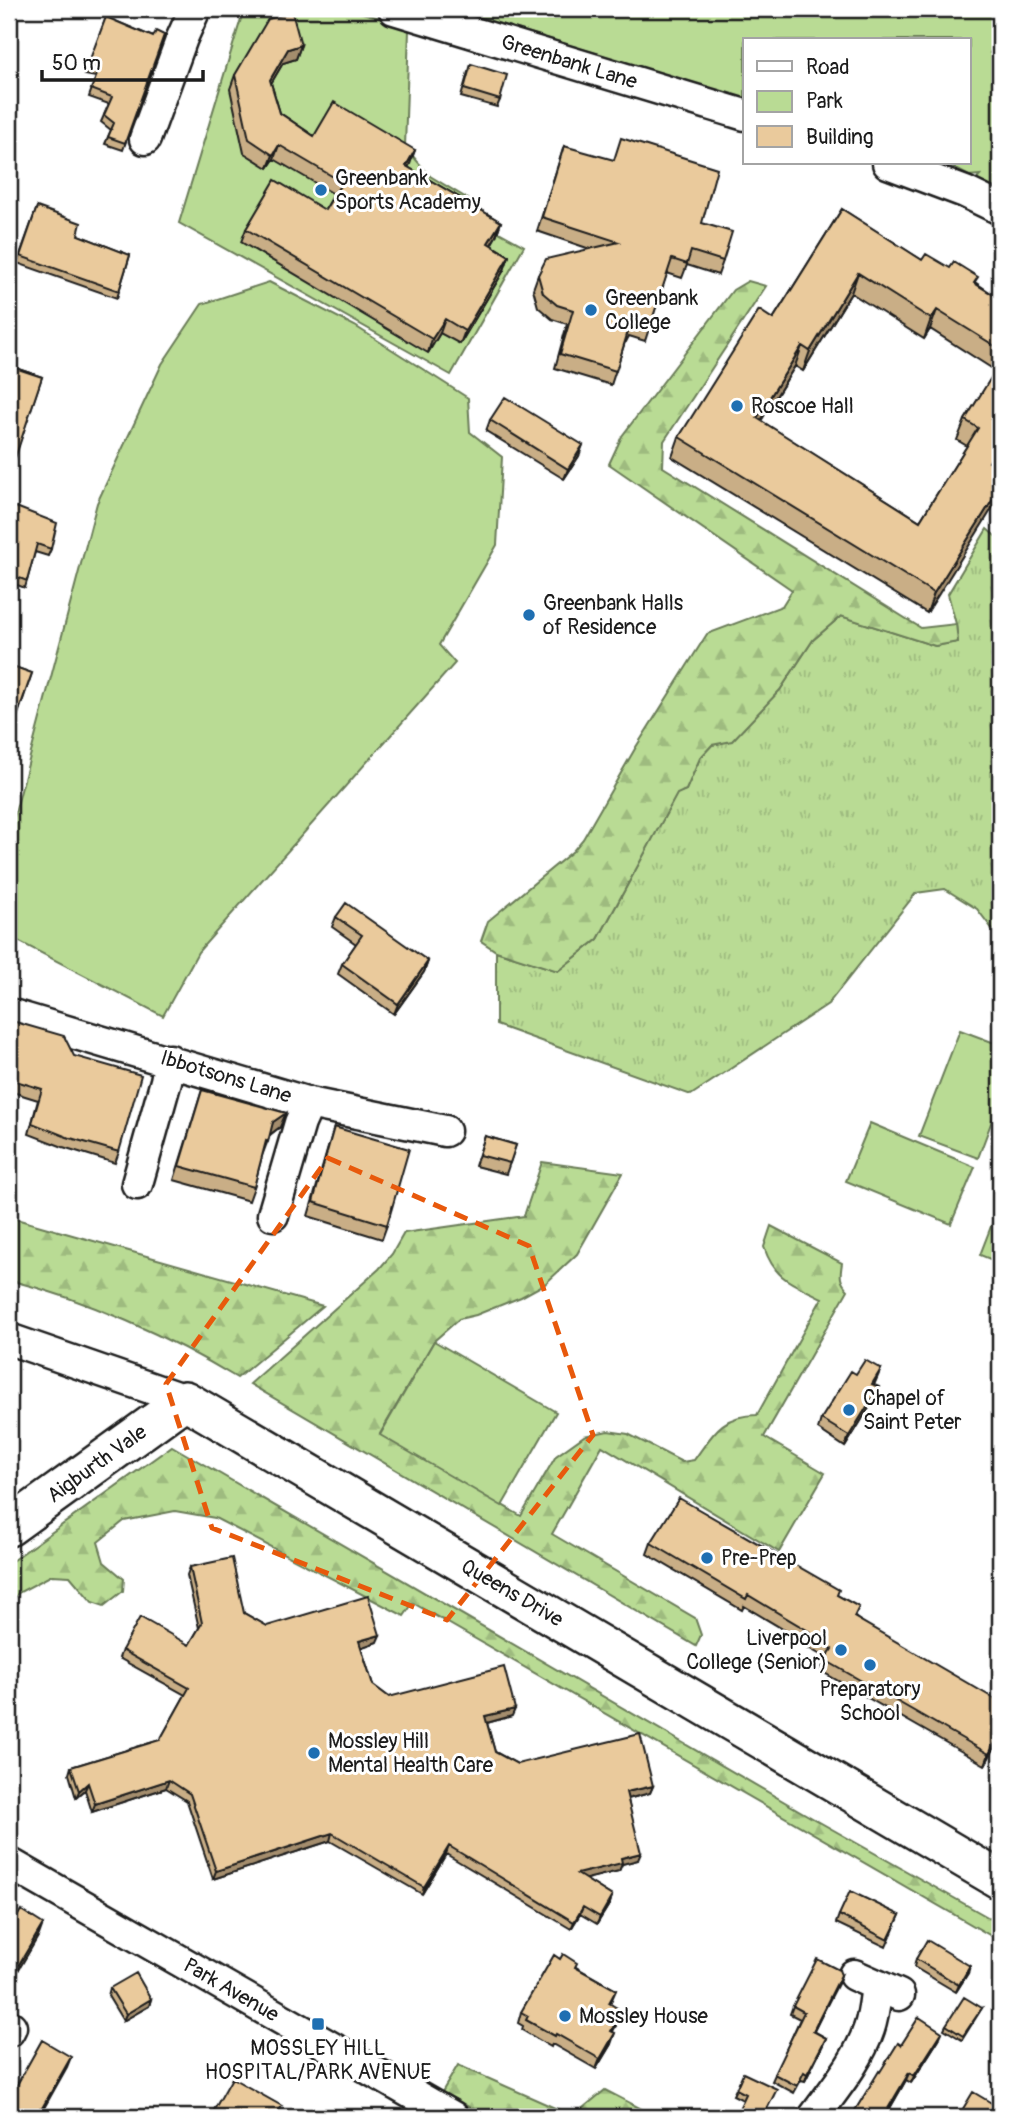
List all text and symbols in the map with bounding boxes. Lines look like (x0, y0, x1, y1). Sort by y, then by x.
street label: Greenbank Lane (498, 28, 641, 96)
scale bar (42, 38, 203, 82)
legend (743, 38, 970, 164)
text: 50 m (52, 50, 101, 77)
text: Road (806, 54, 850, 81)
text: Park (806, 88, 843, 115)
text: Building (806, 124, 873, 151)
place label: Greenbank Sports Academy (335, 165, 481, 216)
marker: Greenbank Sports Academy (313, 182, 329, 198)
place label: Greenbank College (605, 285, 699, 336)
marker: Greenbank College (583, 302, 599, 318)
place label: Roscoe Hall (751, 393, 854, 420)
marker: Roscoe Hall (729, 398, 745, 414)
place label: Greenbank Halls of Residence (543, 590, 684, 641)
marker: Greenbank Halls of Residence (521, 607, 537, 623)
street label: Ibbotsons Lane (157, 1044, 295, 1110)
place label: Chapel of Saint Peter (863, 1385, 962, 1436)
marker: Chapel of Saint Peter (841, 1402, 857, 1418)
street label: Aigburth Vale (42, 1418, 153, 1509)
place label: Pre-Prep (721, 1545, 797, 1572)
marker: Pre-Prep (699, 1550, 715, 1566)
street label: Queens Drive (456, 1553, 569, 1633)
place label: Liverpool College (Senior) (686, 1625, 827, 1676)
marker: Liverpool College (Senior) (833, 1642, 849, 1658)
marker: Preparatory School (862, 1657, 878, 1673)
place label: Preparatory School (819, 1676, 921, 1727)
place label: Mossley Hill Mental Health Care (328, 1728, 494, 1779)
marker: Mossley Hill Mental Health Care (306, 1745, 322, 1761)
street label: Park Avenue (178, 1952, 284, 2028)
place label: Mossley House (579, 2003, 709, 2030)
marker: Mossley House (557, 2008, 573, 2024)
marker: MOSSLEY HILL HOSPITAL/PARK AVENUE (310, 2016, 326, 2032)
place label: MOSSLEY HILL HOSPITAL/PARK AVENUE (205, 2035, 431, 2086)

